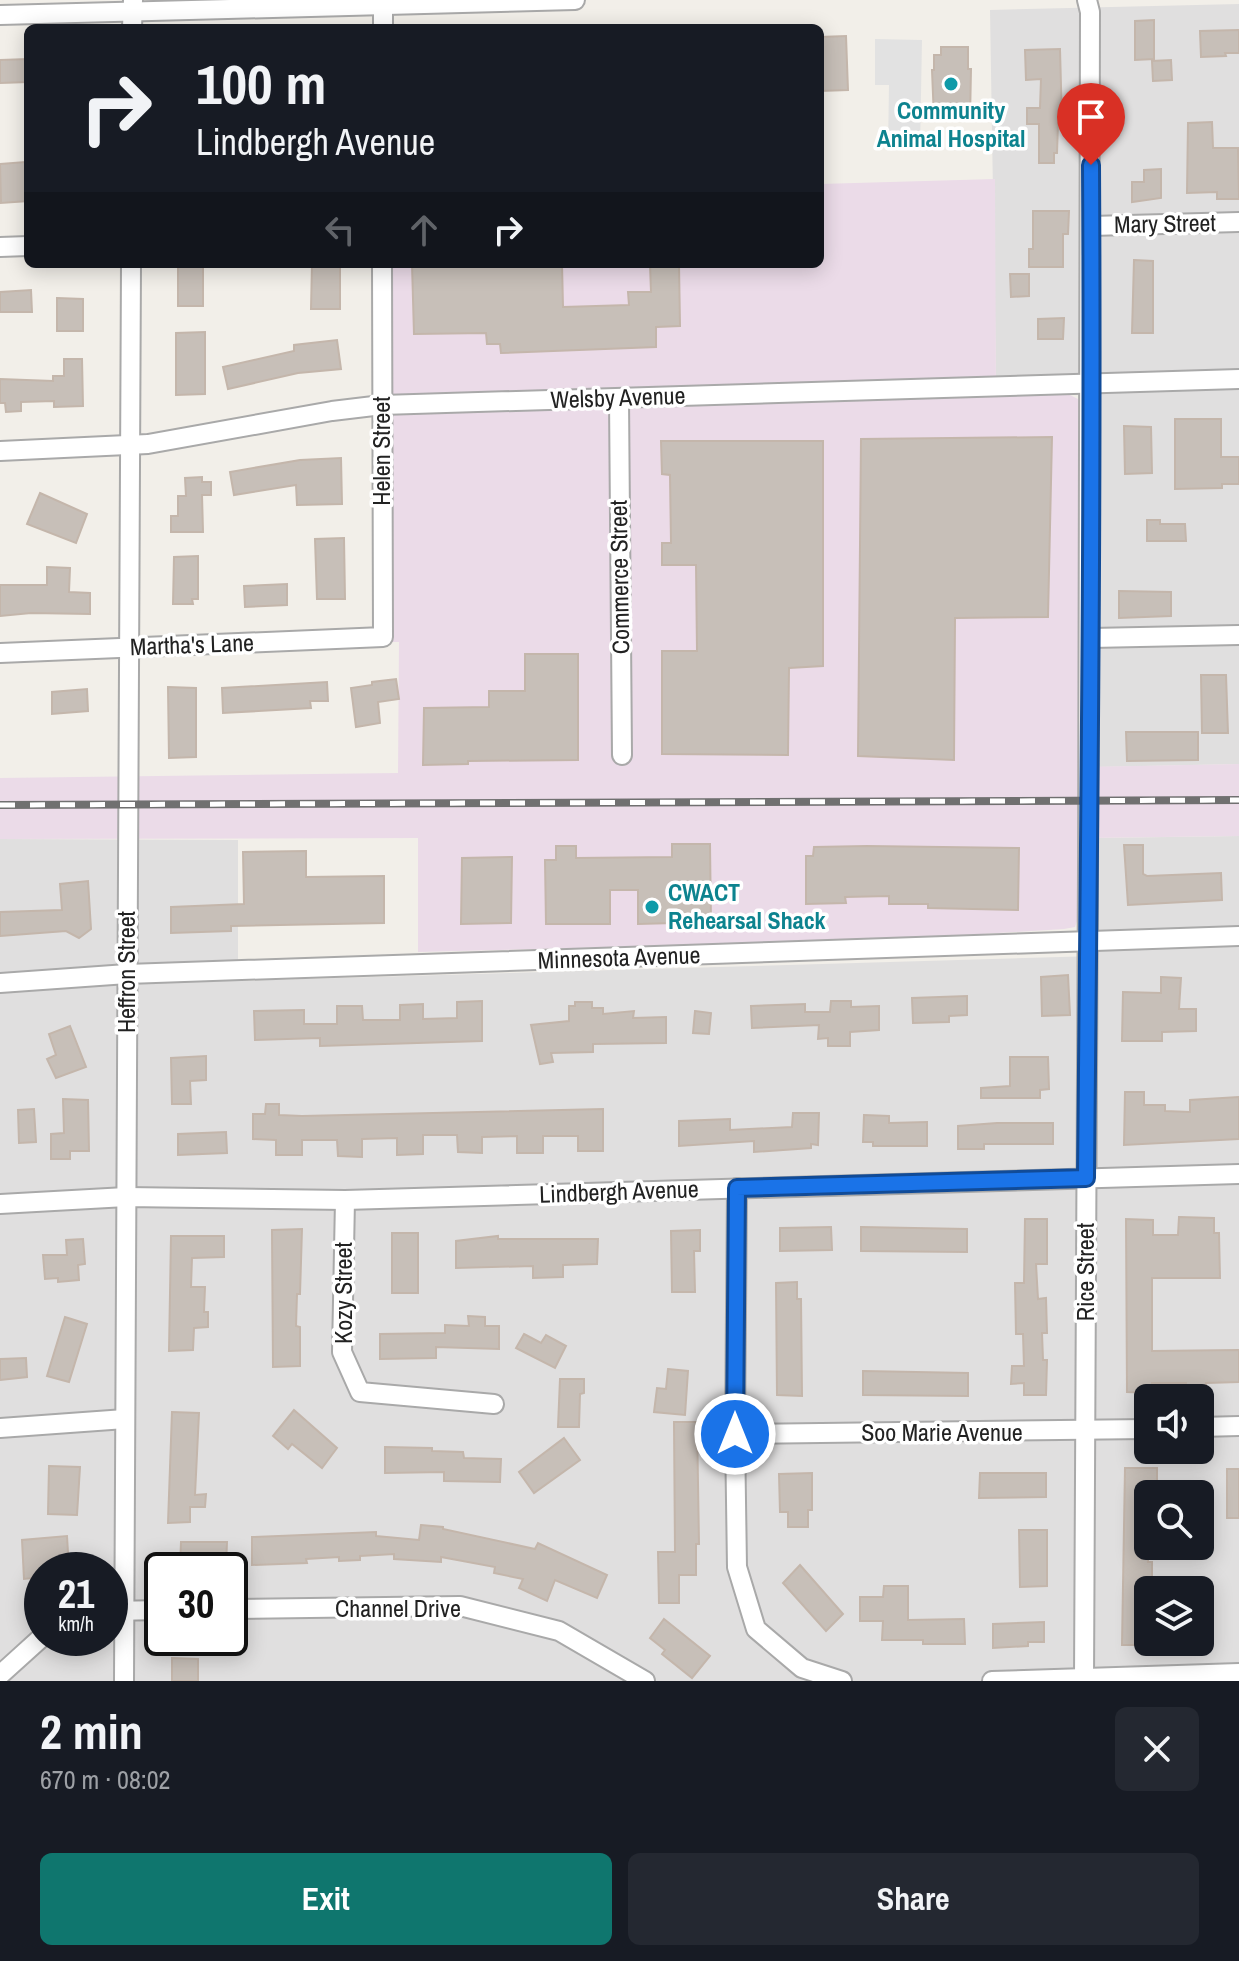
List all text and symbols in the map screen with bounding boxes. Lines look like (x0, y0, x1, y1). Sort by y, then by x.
text: 100 m (196, 46, 326, 121)
icon: right (64, 56, 168, 160)
marker: Community Animal Hospital (942, 75, 960, 93)
pin (1057, 83, 1125, 165)
place label: Community Animal Hospital (877, 94, 1025, 154)
icon: arrive (1069, 95, 1113, 139)
text: Lindbergh Avenue (196, 118, 435, 166)
street label: Mary Street (1114, 206, 1217, 240)
icon: left (318, 208, 362, 252)
icon: ahead (402, 208, 446, 252)
icon: right (486, 208, 530, 252)
street label: Welsby Avenue (550, 379, 686, 415)
street label: Helen Street (365, 396, 397, 506)
street label: Commerce Street (602, 499, 636, 654)
street label: Martha's Lane (129, 626, 255, 662)
place label: CWACT Rehearsal Shack (668, 876, 826, 936)
marker: CWACT Rehearsal Shack (643, 898, 661, 916)
street label: Heffron Street (110, 910, 142, 1033)
street label: Minnesota Avenue (537, 938, 701, 976)
street label: Lindbergh Avenue (539, 1172, 699, 1210)
street label: Rice Street (1069, 1222, 1101, 1321)
street label: Kozy Street (327, 1242, 359, 1344)
map controls (1134, 1384, 1214, 1656)
button: sound (1134, 1384, 1214, 1464)
position arrow (693, 1392, 777, 1476)
street label: Soo Marie Avenue (861, 1416, 1023, 1448)
button: search (1134, 1480, 1214, 1560)
speed limit sign: 30 (144, 1552, 248, 1656)
text: 21 (58, 1567, 94, 1620)
button: layers (1134, 1576, 1214, 1656)
street label: Channel Drive (335, 1592, 461, 1624)
text: km/h (58, 1610, 94, 1637)
text: 2 min (40, 1699, 143, 1764)
button: close (1115, 1707, 1199, 1791)
text: 670 m · 08:02 (40, 1762, 170, 1797)
button: Exit (40, 1853, 612, 1945)
button: Share (628, 1853, 1199, 1945)

